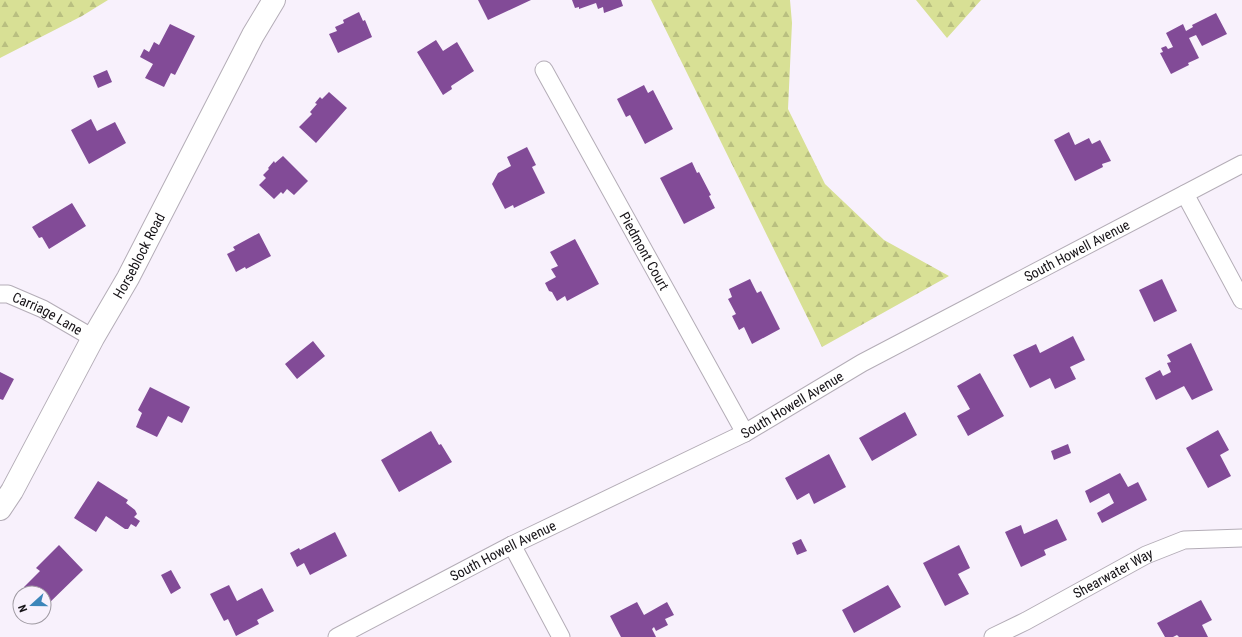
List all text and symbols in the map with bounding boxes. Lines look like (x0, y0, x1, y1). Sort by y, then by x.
street label: Piedmont Court (616, 209, 672, 293)
street label: Horseblock Road (110, 210, 168, 301)
street label: South Howell Avenue (1021, 216, 1133, 285)
street label: Carriage Lane (10, 289, 86, 338)
street label: South Howell Avenue (738, 368, 847, 442)
street label: South Howell Avenue (447, 517, 559, 584)
street label: Shearwater Way (1070, 545, 1155, 602)
north arrow (12, 585, 52, 625)
text: N (16, 603, 30, 614)

